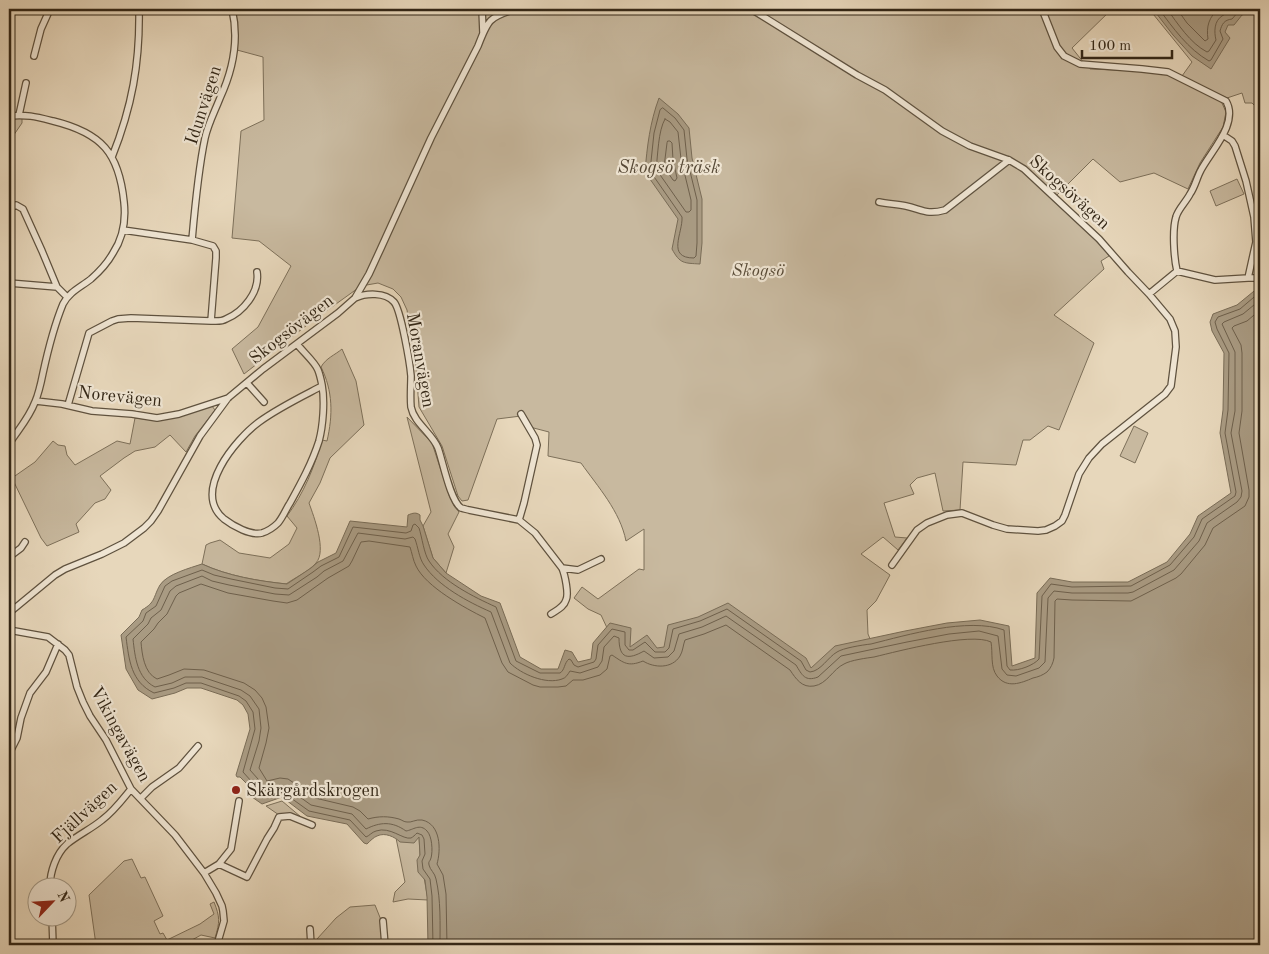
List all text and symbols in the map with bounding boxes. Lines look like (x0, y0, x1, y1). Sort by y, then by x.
scale bar (1082, 28, 1172, 60)
text: 100 m (1089, 39, 1131, 54)
street label: Idunvägen (183, 63, 225, 147)
street label: Skogsövägen (1026, 152, 1113, 234)
water label: Skogsö träsk (618, 159, 720, 178)
park label: Skogsö (732, 262, 785, 280)
street label: Skogsövägen (246, 291, 337, 368)
street label: Moranvägen (403, 311, 437, 409)
street label: Norevägen (77, 384, 163, 410)
street label: Vikingavägen (87, 684, 154, 785)
street label: Fjällvägen (49, 778, 121, 847)
place label: Skärgårdskrogen (246, 782, 380, 800)
marker: Skärgårdskrogen (230, 784, 242, 796)
north arrow (28, 876, 78, 926)
text: N (54, 889, 72, 905)

